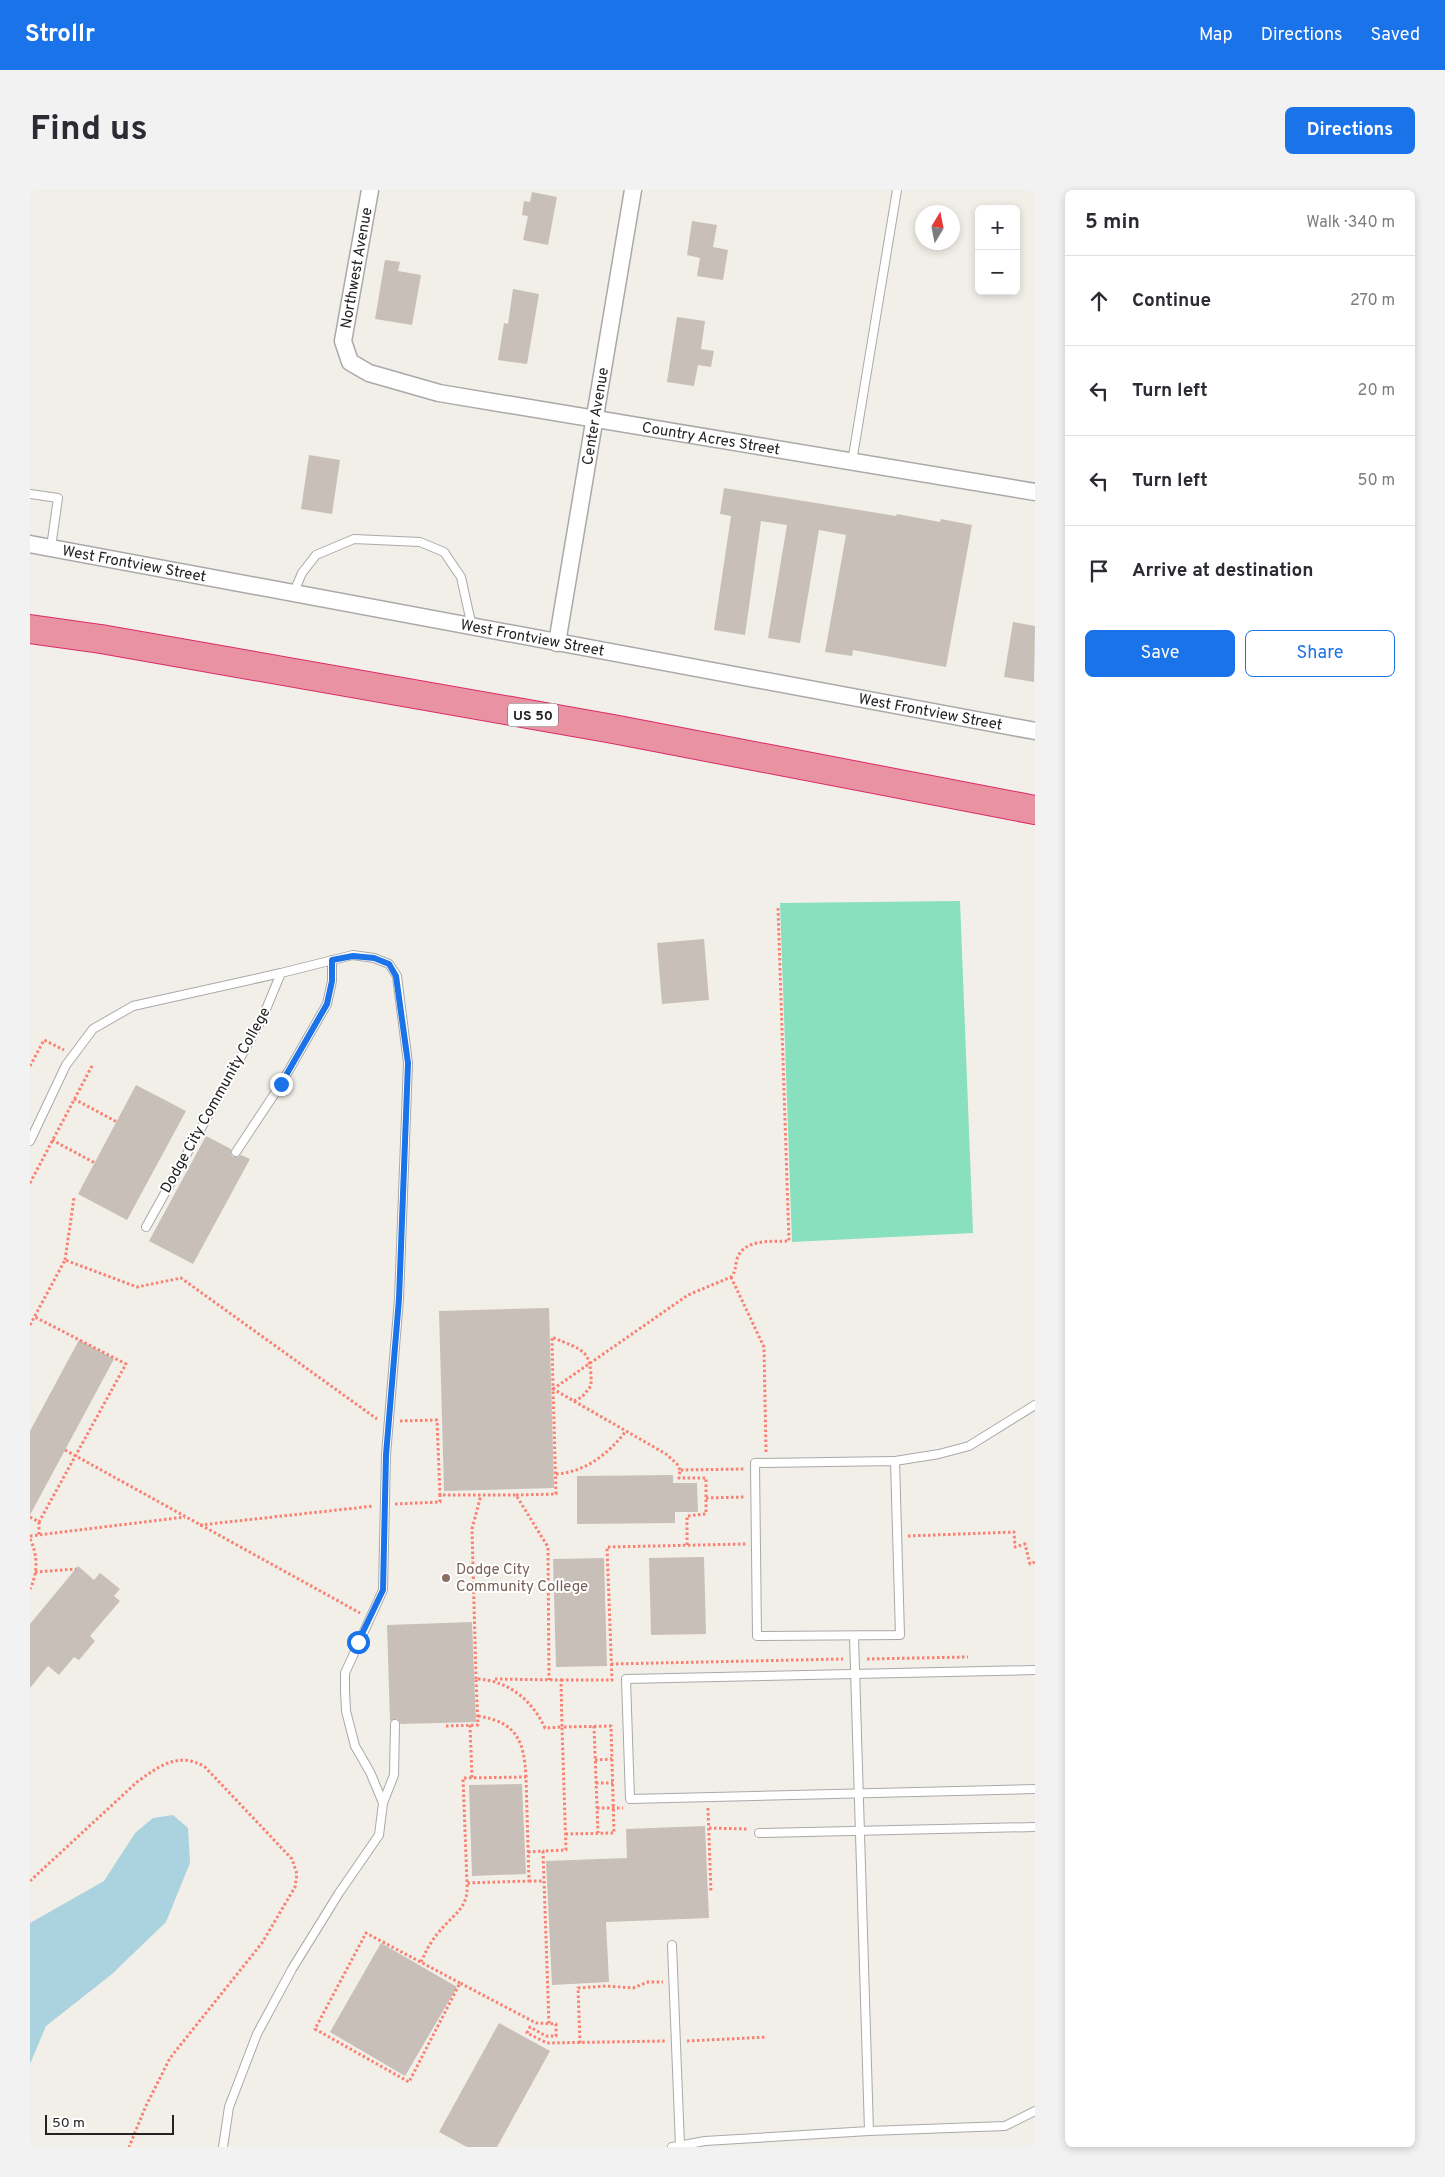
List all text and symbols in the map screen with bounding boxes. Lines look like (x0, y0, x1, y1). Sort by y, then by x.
text: Strollr (25, 20, 95, 50)
text: Map (1199, 24, 1233, 47)
text: Directions (1261, 24, 1343, 47)
text: Saved (1371, 24, 1420, 47)
button: Directions (1285, 107, 1415, 154)
text: Find us (30, 108, 148, 152)
north arrow (915, 205, 960, 250)
map controls (975, 205, 1020, 295)
button: + (975, 205, 1020, 250)
street label: Northwest Avenue (337, 206, 377, 330)
text: 5 min (1085, 209, 1140, 236)
text: Walk · 340 m (1306, 213, 1395, 233)
button: − (975, 250, 1020, 295)
icon: ahead (1085, 287, 1113, 315)
text: Continue (1132, 289, 1211, 313)
text: 270 m (1350, 291, 1395, 311)
street label: Center Avenue (579, 366, 614, 467)
icon: left (1085, 377, 1113, 405)
text: Turn left (1132, 379, 1208, 403)
text: 20 m (1358, 381, 1395, 401)
street label: Country Acres Street (640, 419, 781, 460)
icon: left (1085, 467, 1113, 495)
text: Turn left (1132, 469, 1208, 493)
text: 50 m (1358, 471, 1395, 491)
street label: West Frontview Street (60, 542, 207, 588)
icon: arrive (1085, 557, 1113, 585)
text: Arrive at destination (1132, 559, 1313, 583)
street label: West Frontview Street (459, 616, 606, 662)
button: Save (1085, 630, 1235, 677)
button: Share (1245, 630, 1395, 677)
street label: West Frontview Street (857, 690, 1004, 736)
road number: US 50 (508, 704, 558, 726)
street label: Dodge City Community College (157, 1004, 275, 1197)
route end (270, 1073, 293, 1096)
place label: Dodge City Community College (456, 1561, 588, 1597)
marker: Dodge City Community College (440, 1572, 452, 1584)
route start (347, 1631, 370, 1654)
scale bar (45, 2112, 174, 2135)
text: 50 m (52, 2115, 85, 2132)

